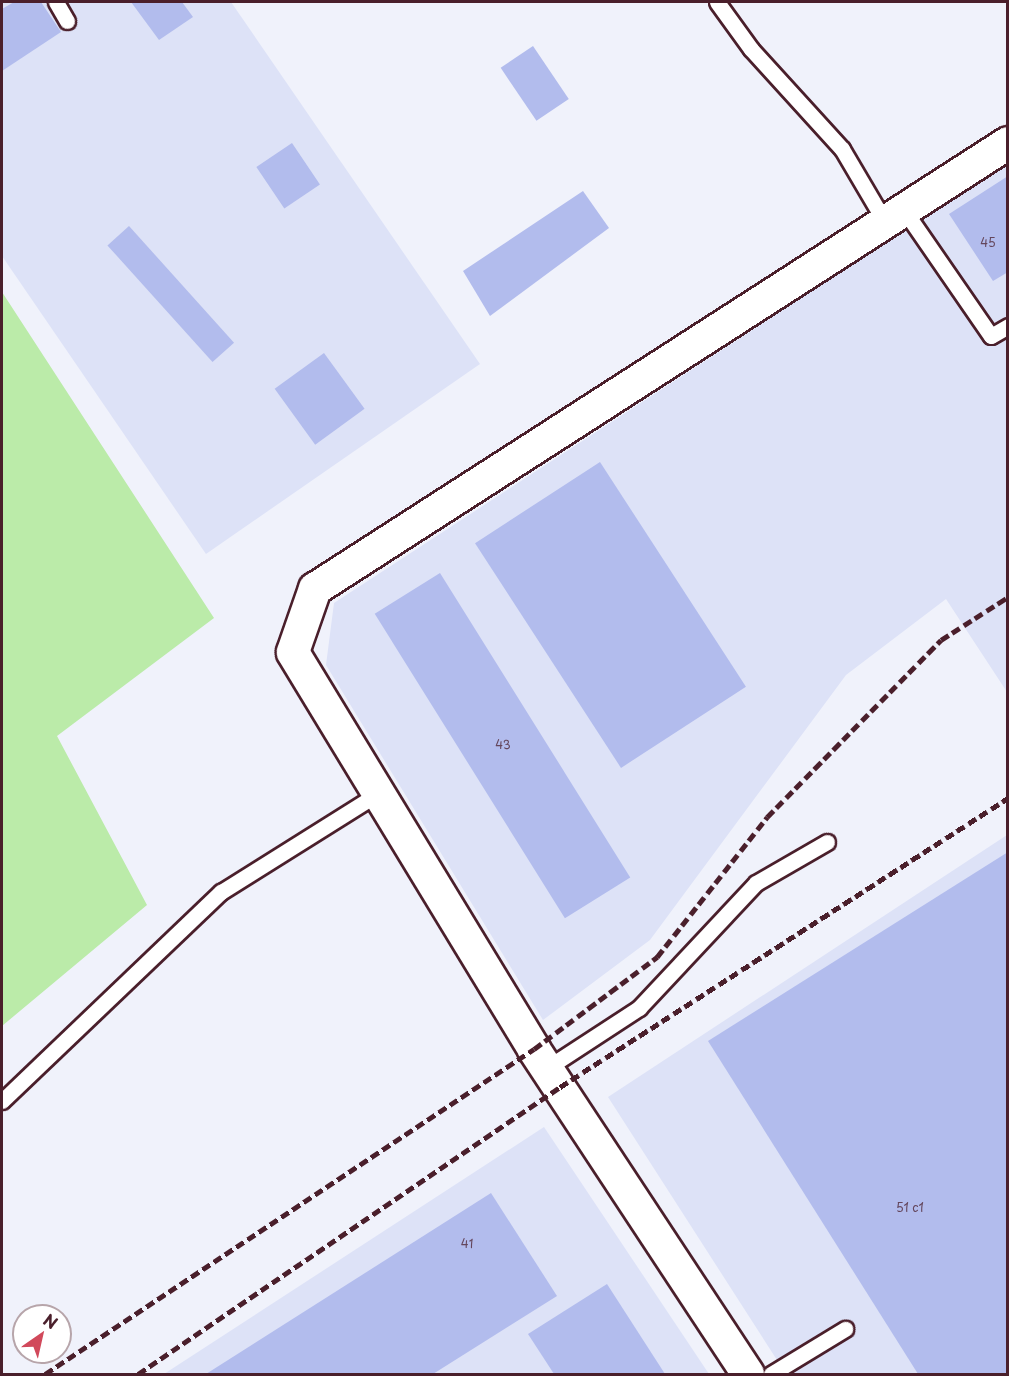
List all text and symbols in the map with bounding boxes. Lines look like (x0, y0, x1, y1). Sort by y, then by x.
house number: 45 (980, 236, 996, 250)
house number: 43 (495, 738, 511, 752)
house number: 51 с1 (896, 1201, 924, 1215)
house number: 41 (461, 1237, 473, 1251)
north arrow (12, 1304, 72, 1364)
text: N (39, 1307, 63, 1334)

